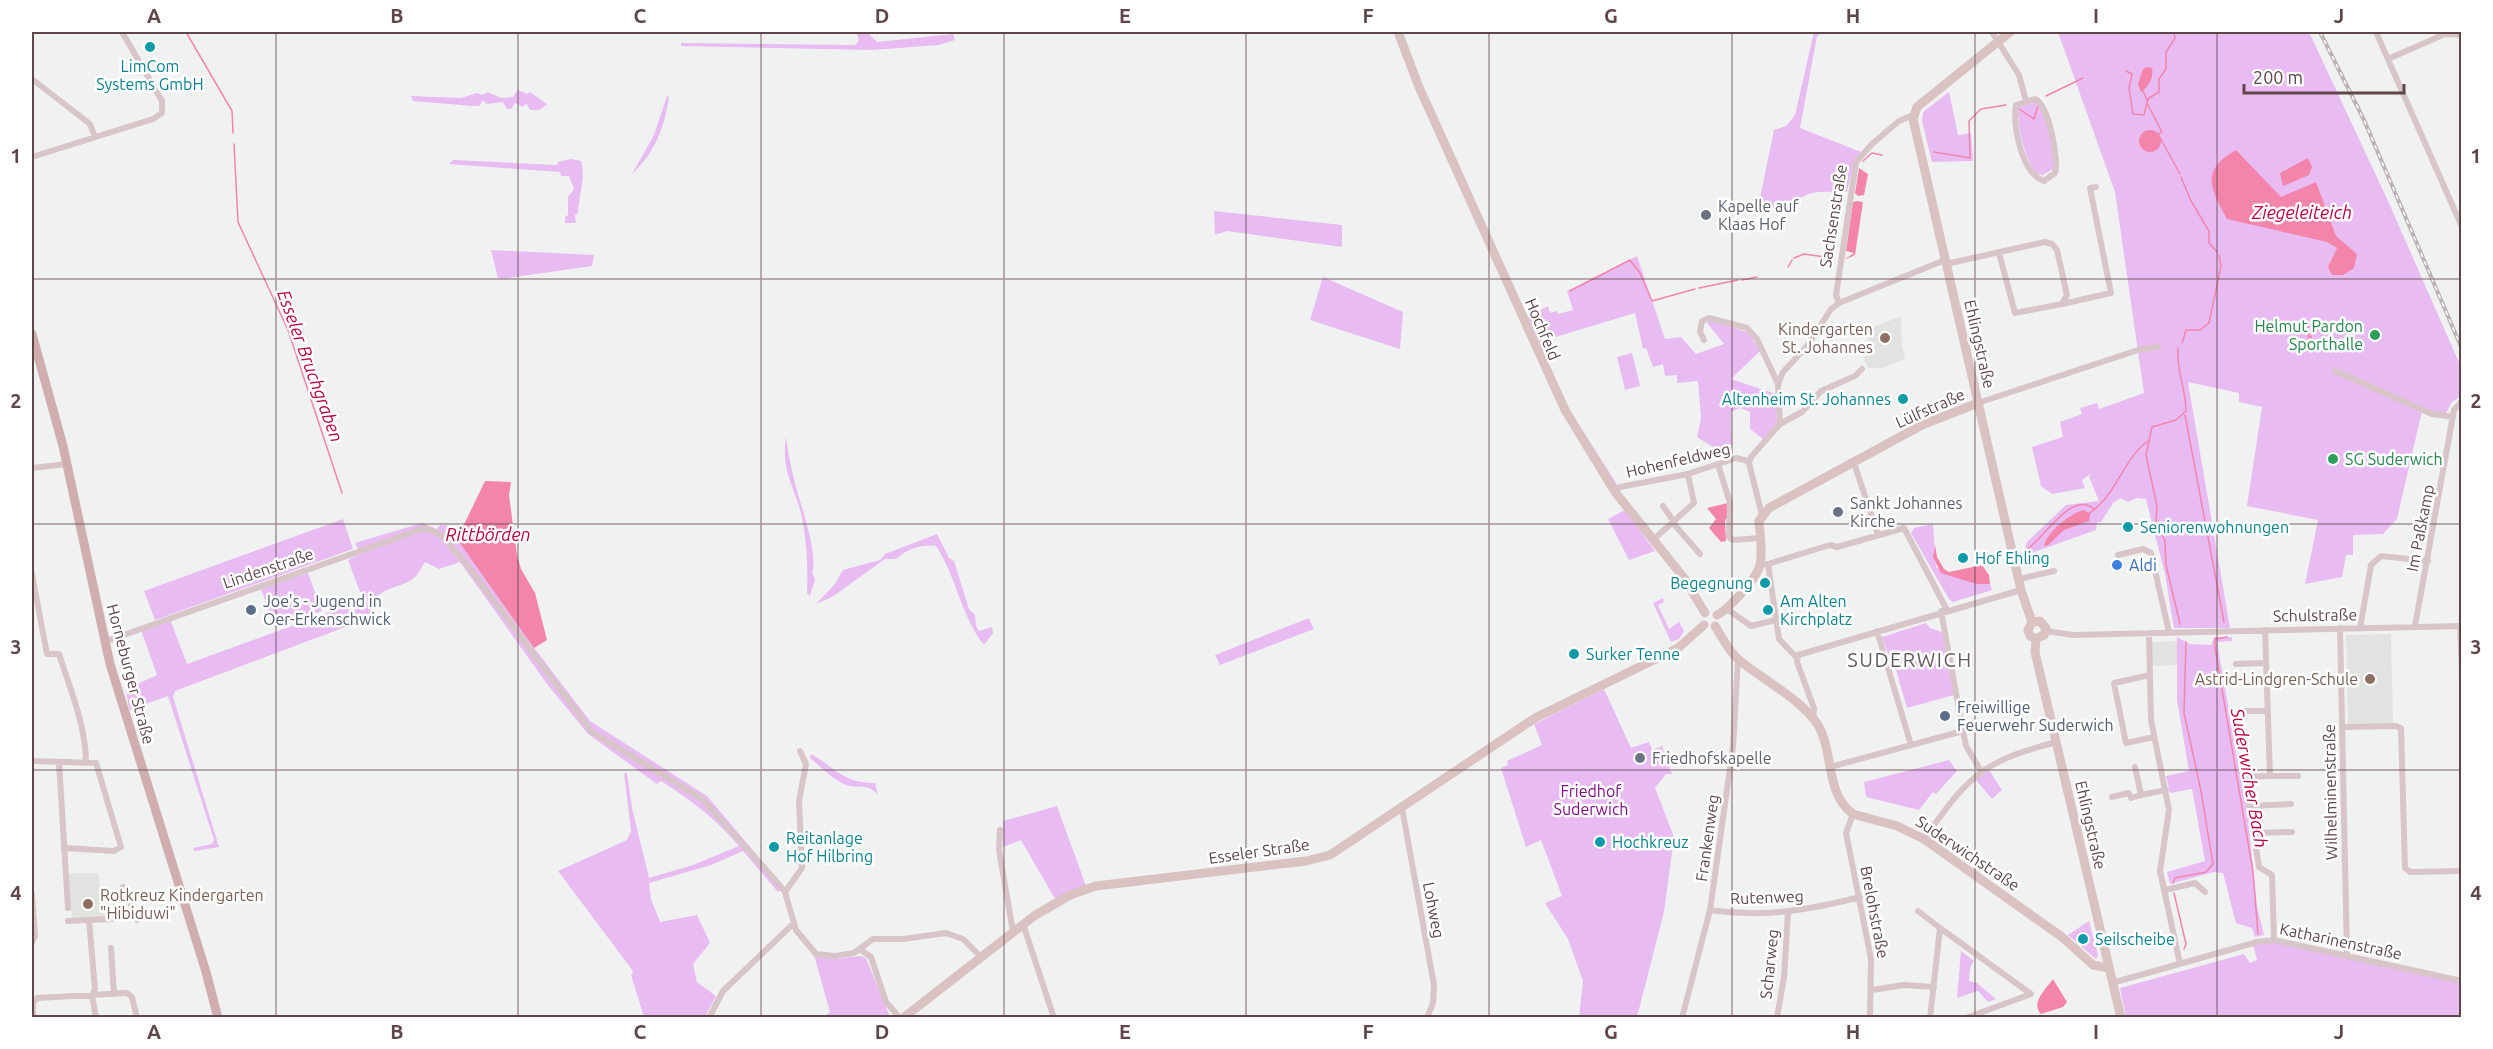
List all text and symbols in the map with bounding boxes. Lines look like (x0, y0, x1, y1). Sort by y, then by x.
text: A (147, 4, 161, 27)
text: B (390, 4, 404, 27)
text: C (634, 4, 647, 27)
text: D (875, 4, 889, 27)
text: E (1119, 4, 1131, 27)
text: F (1362, 4, 1374, 27)
text: G (1604, 4, 1618, 27)
text: H (1846, 4, 1860, 27)
text: I (2093, 4, 2099, 27)
text: J (2334, 4, 2344, 27)
marker: LimCom Systems GmbH (143, 40, 157, 54)
place label: LimCom Systems GmbH (96, 57, 204, 93)
scale bar (2244, 57, 2404, 95)
text: 200 m (2253, 67, 2303, 87)
text: 1 (10, 144, 22, 167)
text: 1 (2470, 144, 2482, 167)
street label: Sachsenstraße (1816, 163, 1850, 269)
place label: Kapelle auf Klaas Hof (1718, 197, 1799, 233)
water label: Ziegeleiteich (2251, 202, 2352, 222)
marker: Kapelle auf Klaas Hof (1699, 208, 1713, 222)
water label: Esseler Bruchgraben (274, 287, 348, 444)
street label: Hochfeld (1522, 295, 1564, 363)
street label: Ehlingstraße (1961, 298, 1999, 390)
place label: Helmut Pardon Sporthalle (2254, 317, 2363, 353)
place label: Kindergarten St. Johannes (1778, 320, 1873, 356)
marker: Helmut Pardon Sporthalle (2368, 328, 2382, 342)
marker: Kindergarten St. Johannes (1878, 331, 1892, 345)
street label: Lülfstraße (1893, 385, 1967, 431)
text: 2 (10, 389, 22, 412)
text: 2 (2470, 389, 2482, 412)
place label: Altenheim St. Johannes (1722, 390, 1891, 408)
marker: Altenheim St. Johannes (1896, 392, 1910, 406)
street label: Hohenfeldweg (1624, 439, 1732, 481)
place label: SG Suderwich (2345, 450, 2443, 468)
marker: SG Suderwich (2326, 452, 2340, 466)
street label: Im Paßkamp (2403, 483, 2437, 573)
place label: Sankt Johannes Kirche (1850, 494, 1962, 530)
marker: Sankt Johannes Kirche (1831, 505, 1845, 519)
place label: Seniorenwohnungen (2140, 518, 2289, 536)
marker: Seniorenwohnungen (2121, 520, 2135, 534)
water label: Rittbörden (445, 524, 531, 544)
street label: Lindenstraße (220, 544, 316, 592)
place label: Hof Ehling (1975, 549, 2050, 567)
marker: Hof Ehling (1956, 551, 1970, 565)
place label: Aldi (2129, 556, 2157, 574)
marker: Aldi (2110, 558, 2124, 572)
place label: Begegnung (1670, 574, 1753, 592)
marker: Begegnung (1758, 576, 1772, 590)
place label: Joe's - Jugend in Oer-Erkenschwick (263, 592, 391, 628)
place label: Am Alten Kirchplatz (1780, 592, 1852, 628)
street label: Horneburger Straße (104, 602, 158, 746)
marker: Joe's - Jugend in Oer-Erkenschwick (244, 603, 258, 617)
marker: Am Alten Kirchplatz (1761, 603, 1775, 617)
street label: Schulstraße (2273, 605, 2357, 625)
text: 3 (10, 635, 22, 658)
text: 3 (2470, 635, 2482, 658)
place label: Surker Tenne (1586, 645, 1680, 663)
marker: Surker Tenne (1567, 647, 1581, 661)
district label: SUDERWICH (1847, 648, 1973, 671)
place label: Astrid-Lindgren-Schule (2195, 670, 2358, 688)
marker: Astrid-Lindgren-Schule (2363, 672, 2377, 686)
place label: Freiwillige Feuerwehr Suderwich (1957, 698, 2114, 734)
water label: Suderwicher Bach (2228, 706, 2272, 849)
marker: Freiwillige Feuerwehr Suderwich (1938, 709, 1952, 723)
street label: Wilhelminenstraße (2320, 724, 2340, 860)
place label: Friedhofskapelle (1652, 749, 1772, 767)
marker: Friedhofskapelle (1633, 751, 1647, 765)
street label: Ehlingstraße (2072, 779, 2110, 871)
park label: Friedhof Suderwich (1554, 782, 1628, 818)
street label: Frankenweg (1692, 793, 1722, 883)
street label: Suderwichstraße (1913, 812, 2023, 894)
place label: Reitanlage Hof Hilbring (786, 829, 873, 865)
place label: Hochkreuz (1612, 833, 1689, 851)
street label: Esseler Straße (1207, 835, 1311, 867)
marker: Hochkreuz (1593, 835, 1607, 849)
marker: Reitanlage Hof Hilbring (767, 840, 781, 854)
street label: Brelohstraße (1857, 864, 1893, 960)
street label: Lohweg (1420, 880, 1448, 940)
text: 4 (10, 881, 22, 904)
text: 4 (2470, 881, 2482, 904)
place label: Rotkreuz Kindergarten "Hibiduwi" (100, 886, 264, 922)
street label: Rutenweg (1730, 887, 1804, 907)
marker: Rotkreuz Kindergarten "Hibiduwi" (81, 897, 95, 911)
street label: Katharinenstraße (2278, 919, 2404, 963)
street label: Scharweg (1756, 928, 1782, 1000)
place label: Seilscheibe (2095, 930, 2175, 948)
marker: Seilscheibe (2076, 932, 2090, 946)
text: A (147, 1020, 161, 1043)
text: B (390, 1020, 404, 1043)
text: C (634, 1020, 647, 1043)
text: D (875, 1020, 889, 1043)
text: E (1119, 1020, 1131, 1043)
text: F (1362, 1020, 1374, 1043)
text: G (1604, 1020, 1618, 1043)
text: H (1846, 1020, 1860, 1043)
text: I (2093, 1020, 2099, 1043)
text: J (2334, 1020, 2344, 1043)

